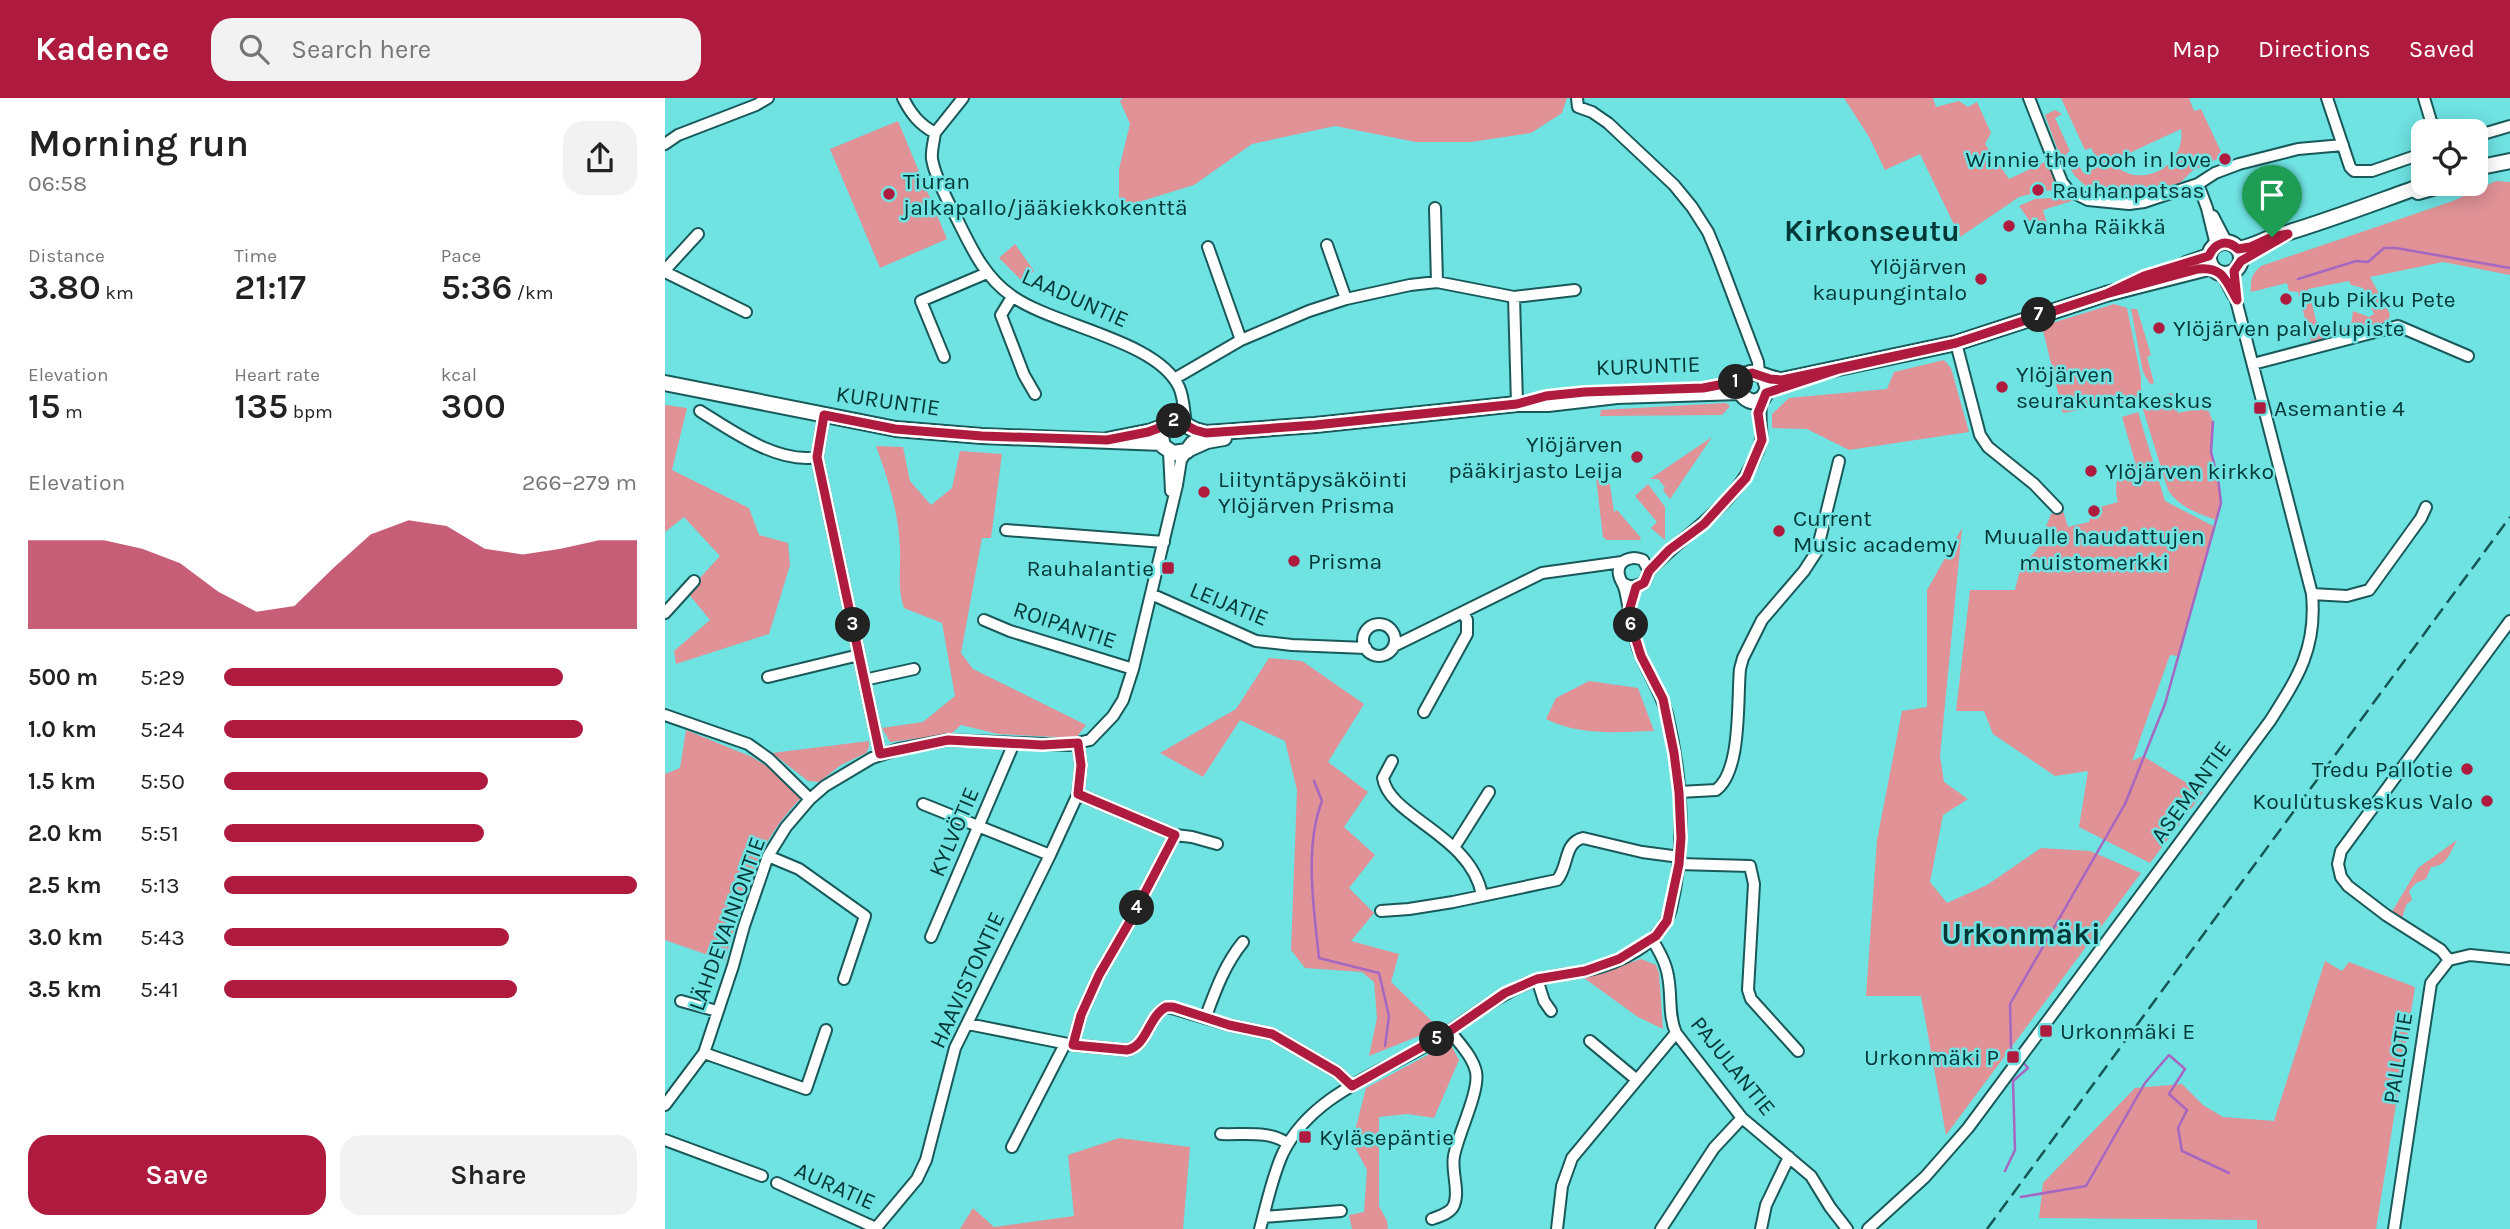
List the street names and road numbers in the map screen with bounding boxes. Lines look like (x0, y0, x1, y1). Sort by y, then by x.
street label: LAADUNTIE (1017, 262, 1133, 334)
street label: KURUNTIE (1595, 351, 1701, 381)
street label: KURUNTIE (834, 380, 942, 422)
street label: LEIJATIE (1186, 576, 1272, 632)
street label: ROIPANTIE (1010, 596, 1120, 654)
street label: ASEMANTIE (2145, 736, 2237, 848)
street label: KYLVÖTIE (923, 783, 985, 881)
street label: LÄHDEVAINIONTIE (683, 833, 771, 1015)
street label: HAAVISTONTIE (924, 907, 1010, 1053)
street label: PALLOTIE (2377, 1010, 2419, 1106)
street label: PAJULANTIE (1685, 1011, 1781, 1121)
street label: AURATIE (790, 1156, 880, 1216)

